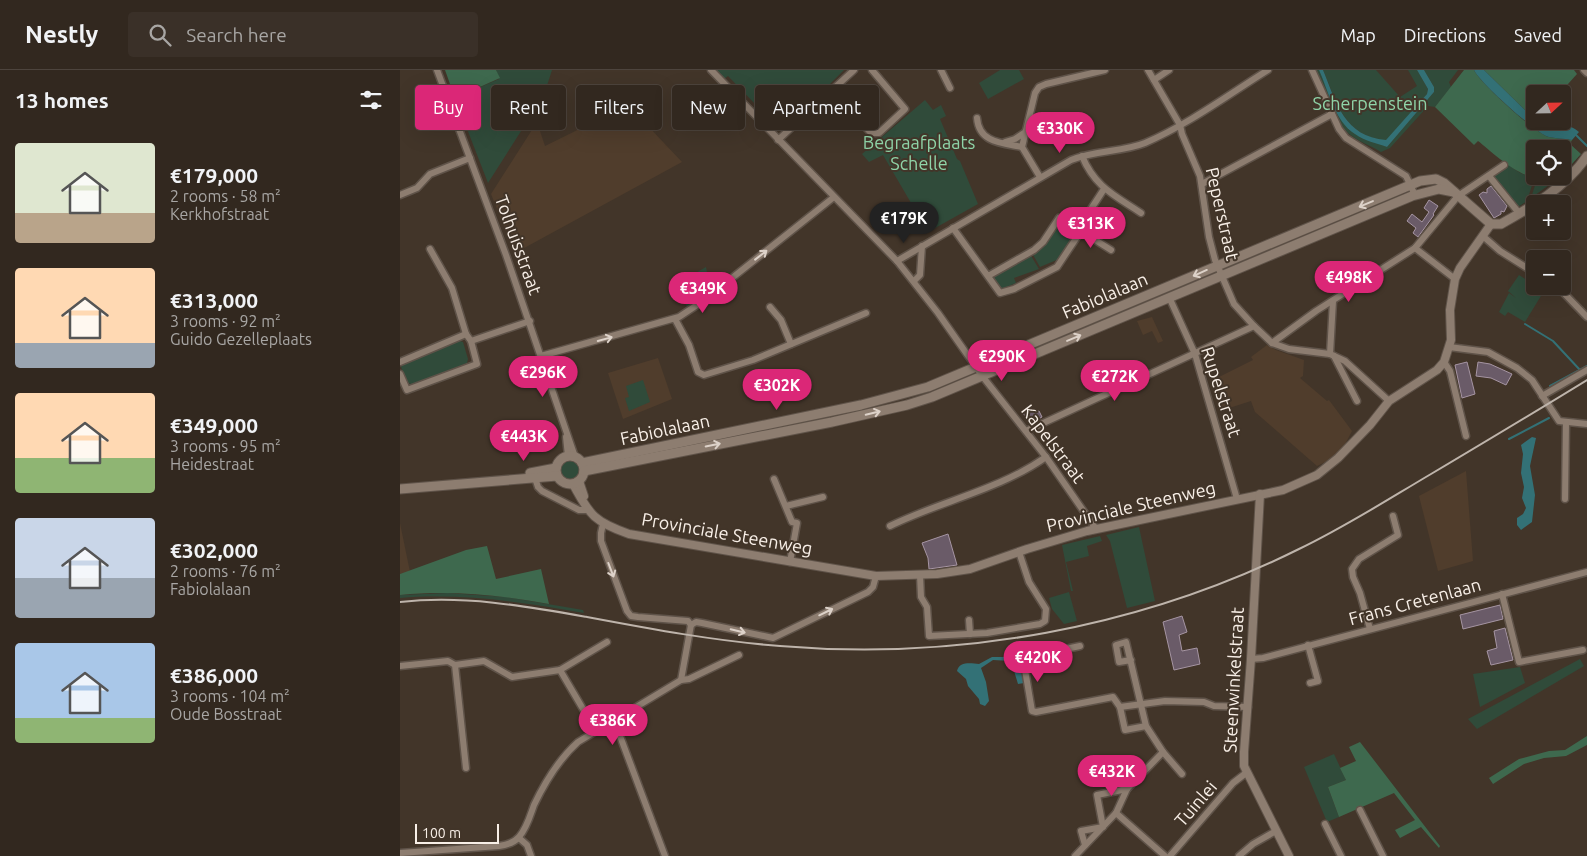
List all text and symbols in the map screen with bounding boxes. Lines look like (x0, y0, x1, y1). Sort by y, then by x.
search box (128, 12, 478, 57)
text: Nestly (25, 21, 98, 48)
icon: search (146, 21, 174, 49)
text: Search here (186, 24, 287, 46)
text: Map (1340, 25, 1376, 45)
text: Directions (1404, 25, 1486, 45)
text: Saved (1514, 25, 1562, 45)
chip: Buy (415, 85, 481, 130)
chip: Rent (491, 85, 566, 130)
chip: Filters (576, 85, 662, 130)
chip: New (672, 85, 745, 130)
chip: Apartment (755, 85, 879, 130)
north arrow (1526, 85, 1571, 130)
map controls (1526, 85, 1571, 295)
icon: filters (357, 86, 385, 114)
text: 13 homes (15, 88, 109, 112)
park label: Scherpenstein (1312, 93, 1428, 113)
pin: €330K (1025, 112, 1095, 154)
text: €330K (1037, 119, 1083, 137)
park label: Begraafplaats Schelle (863, 132, 975, 173)
button: locate (1526, 140, 1571, 185)
icon: home (55, 163, 115, 223)
text: €179,000 (170, 163, 258, 187)
street label: Peperstraat (1203, 165, 1243, 262)
text: 2 rooms · 58 m² (170, 187, 281, 205)
street label: Tolhuisstraat (492, 192, 546, 297)
button: + (1526, 195, 1571, 240)
one-way arrow (1359, 199, 1374, 209)
pin: €179K (869, 202, 939, 244)
text: Kerkhofstraat (170, 205, 269, 223)
pin: €313K (1056, 206, 1126, 249)
text: €179K (881, 209, 927, 227)
text: €313K (1068, 214, 1114, 232)
one-way arrow (755, 250, 768, 261)
button: − (1526, 250, 1571, 295)
pin: €498K (1314, 260, 1384, 303)
street label: Fabiolalaan (1059, 268, 1150, 322)
text: €498K (1326, 268, 1372, 286)
one-way arrow (1193, 269, 1208, 279)
pin: €349K (668, 272, 738, 314)
text: €349K (680, 279, 726, 297)
icon: home (55, 288, 115, 348)
text: €313,000 (170, 288, 258, 312)
text: 3 rooms · 92 m² (170, 312, 281, 330)
text: Guido Gezelleplaats (170, 330, 312, 348)
one-way arrow (1066, 332, 1081, 342)
one-way arrow (597, 333, 613, 343)
pin: €290K (967, 340, 1037, 382)
street label: Rupelstraat (1198, 344, 1246, 439)
text: €290K (979, 347, 1025, 365)
pin: €296K (508, 356, 578, 398)
pin: €272K (1080, 360, 1150, 402)
text: €296K (520, 363, 566, 381)
text: €272K (1092, 367, 1138, 385)
pin: €302K (742, 368, 812, 411)
text: €302K (754, 376, 800, 394)
street label: Kapelstraat (1018, 400, 1090, 486)
one-way arrow (864, 408, 880, 417)
street label: Fabiolalaan (618, 410, 711, 448)
icon: home (55, 413, 115, 473)
text: €349,000 (170, 413, 258, 437)
pin: €443K (489, 420, 559, 462)
text: €443K (501, 427, 547, 445)
text: 3 rooms · 95 m² (170, 437, 281, 455)
one-way arrow (705, 440, 721, 449)
text: Heidestraat (170, 455, 254, 473)
street label: Provinciale Steenweg (1044, 477, 1217, 535)
street label: Provinciale Steenweg (640, 508, 814, 558)
icon: home (55, 538, 115, 598)
text: €302,000 (170, 538, 258, 562)
text: 2 rooms · 76 m² (170, 562, 281, 580)
one-way arrow (607, 562, 617, 577)
street label: Frans Cretenlaan (1346, 574, 1483, 628)
text: Fabiolalaan (170, 580, 251, 598)
one-way arrow (818, 607, 833, 616)
street label: Steenwinkelstraat (1219, 607, 1247, 753)
one-way arrow (729, 627, 745, 636)
pin: €420K (1003, 640, 1073, 683)
text: €420K (1015, 648, 1061, 666)
icon: home (55, 663, 115, 723)
text: €386,000 (170, 663, 258, 687)
text: 3 rooms · 104 m² (170, 687, 290, 705)
pin: €386K (578, 704, 648, 746)
text: Oude Bosstraat (170, 705, 282, 723)
text: €386K (590, 711, 636, 729)
pin: €432K (1077, 754, 1147, 797)
text: €432K (1089, 762, 1135, 780)
street label: Tuinlei (1170, 777, 1220, 830)
scale bar (415, 821, 499, 844)
text: 100 m (422, 825, 461, 841)

